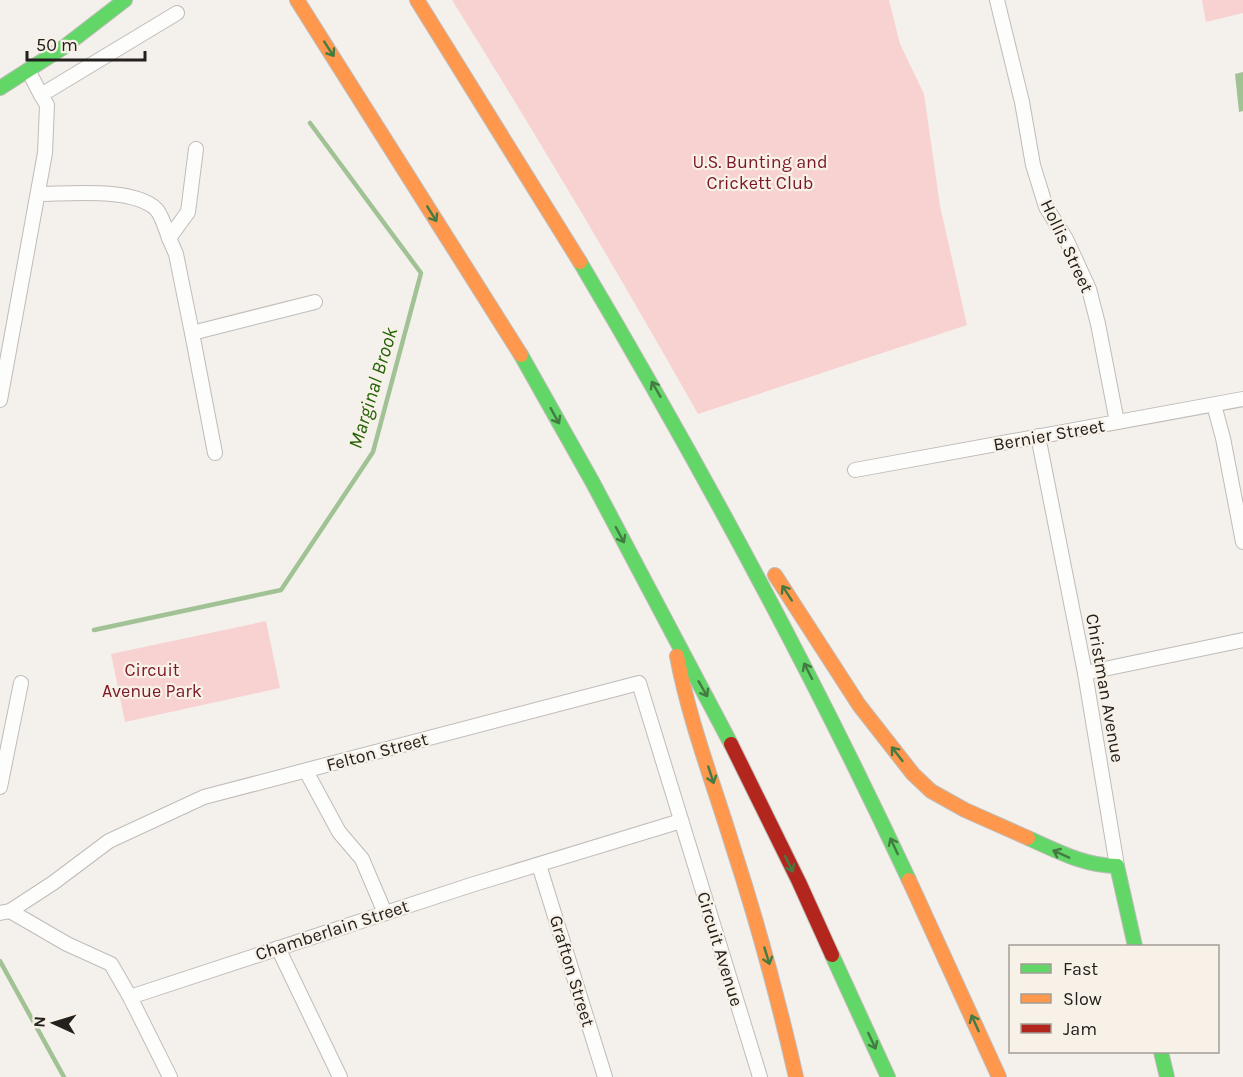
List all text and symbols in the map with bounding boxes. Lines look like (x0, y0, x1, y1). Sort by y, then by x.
scale bar (27, 24, 146, 62)
text: 50 m (36, 34, 78, 56)
one-way arrow (323, 40, 335, 57)
park label: U.S. Bunting and Crickett Club (692, 151, 828, 194)
street label: Hollis Street (1036, 196, 1098, 296)
one-way arrow (427, 205, 439, 222)
water label: Marginal Brook (344, 324, 403, 451)
one-way arrow (649, 381, 661, 398)
one-way arrow (549, 407, 561, 424)
street label: Bernier Street (992, 414, 1107, 456)
one-way arrow (614, 526, 626, 543)
one-way arrow (781, 586, 793, 602)
street label: Christman Avenue (1081, 612, 1129, 764)
park label: Circuit Avenue Park (102, 659, 202, 702)
one-way arrow (802, 663, 813, 681)
one-way arrow (697, 680, 709, 697)
street label: Felton Street (324, 728, 430, 776)
one-way arrow (890, 746, 903, 762)
one-way arrow (706, 766, 717, 785)
one-way arrow (887, 838, 899, 856)
one-way arrow (1052, 848, 1071, 859)
one-way arrow (784, 854, 796, 872)
street label: Circuit Avenue (692, 889, 748, 1009)
street label: Chamberlain Street (253, 895, 412, 965)
street label: Grafton Street (545, 913, 599, 1030)
legend (1009, 945, 1219, 1053)
one-way arrow (762, 947, 773, 966)
text: Fast (1063, 958, 1098, 980)
text: Slow (1063, 988, 1102, 1010)
north arrow (24, 993, 84, 1053)
one-way arrow (969, 1015, 981, 1033)
text: N (30, 1016, 49, 1028)
text: Jam (1063, 1018, 1097, 1040)
one-way arrow (866, 1031, 878, 1049)

